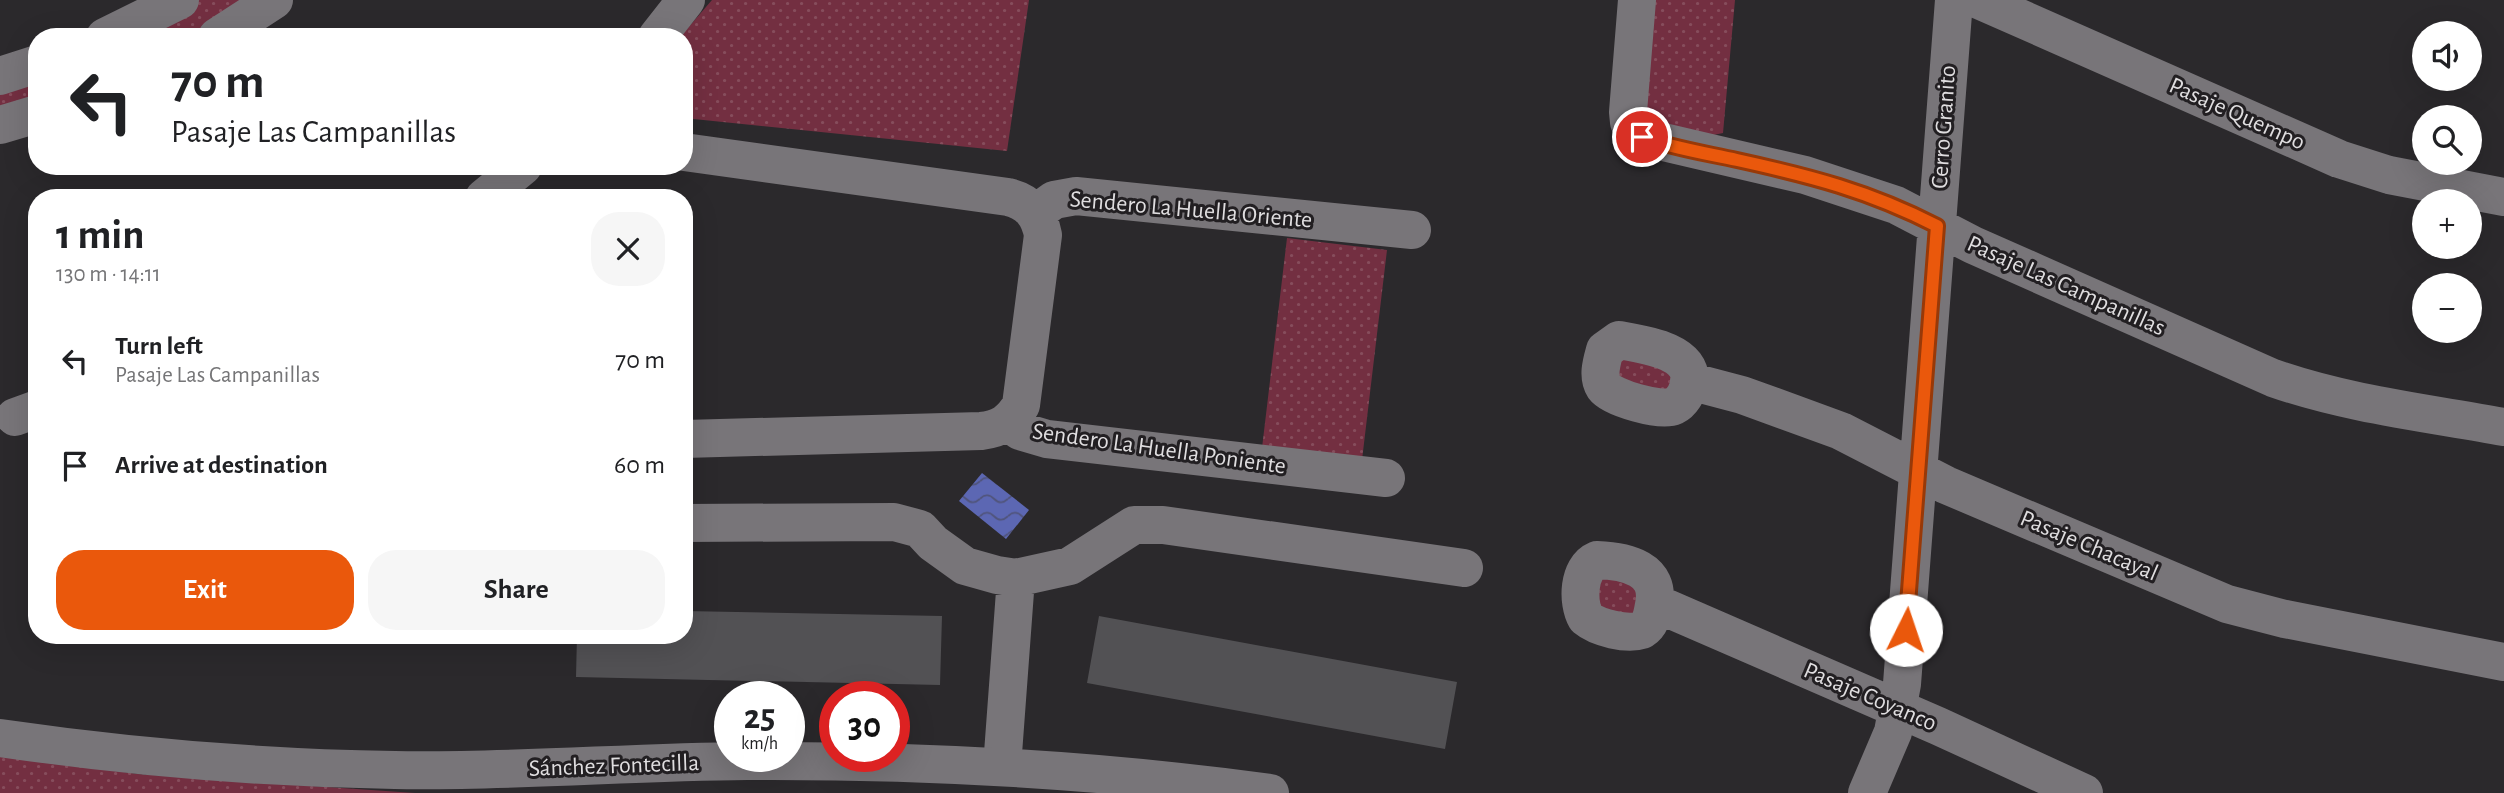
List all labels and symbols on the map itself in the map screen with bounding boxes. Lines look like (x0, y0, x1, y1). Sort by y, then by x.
street label: Cerro Granito (1928, 64, 1960, 190)
street label: Pasaje Quempo (2165, 73, 2309, 155)
pin (1612, 107, 1672, 167)
street label: Sendero La Huella Oriente (1069, 187, 1313, 233)
street label: Pasaje Las Campanillas (1963, 232, 2169, 340)
street label: Sendero La Huella Poniente (1031, 419, 1287, 479)
street label: Pasaje Chacayal (2017, 506, 2161, 586)
position arrow (1869, 593, 1943, 667)
street label: Pasaje Coyanco (1800, 658, 1940, 736)
speed limit sign: 30 (819, 681, 910, 772)
street label: Sánchez Fontecilla (528, 751, 700, 781)

